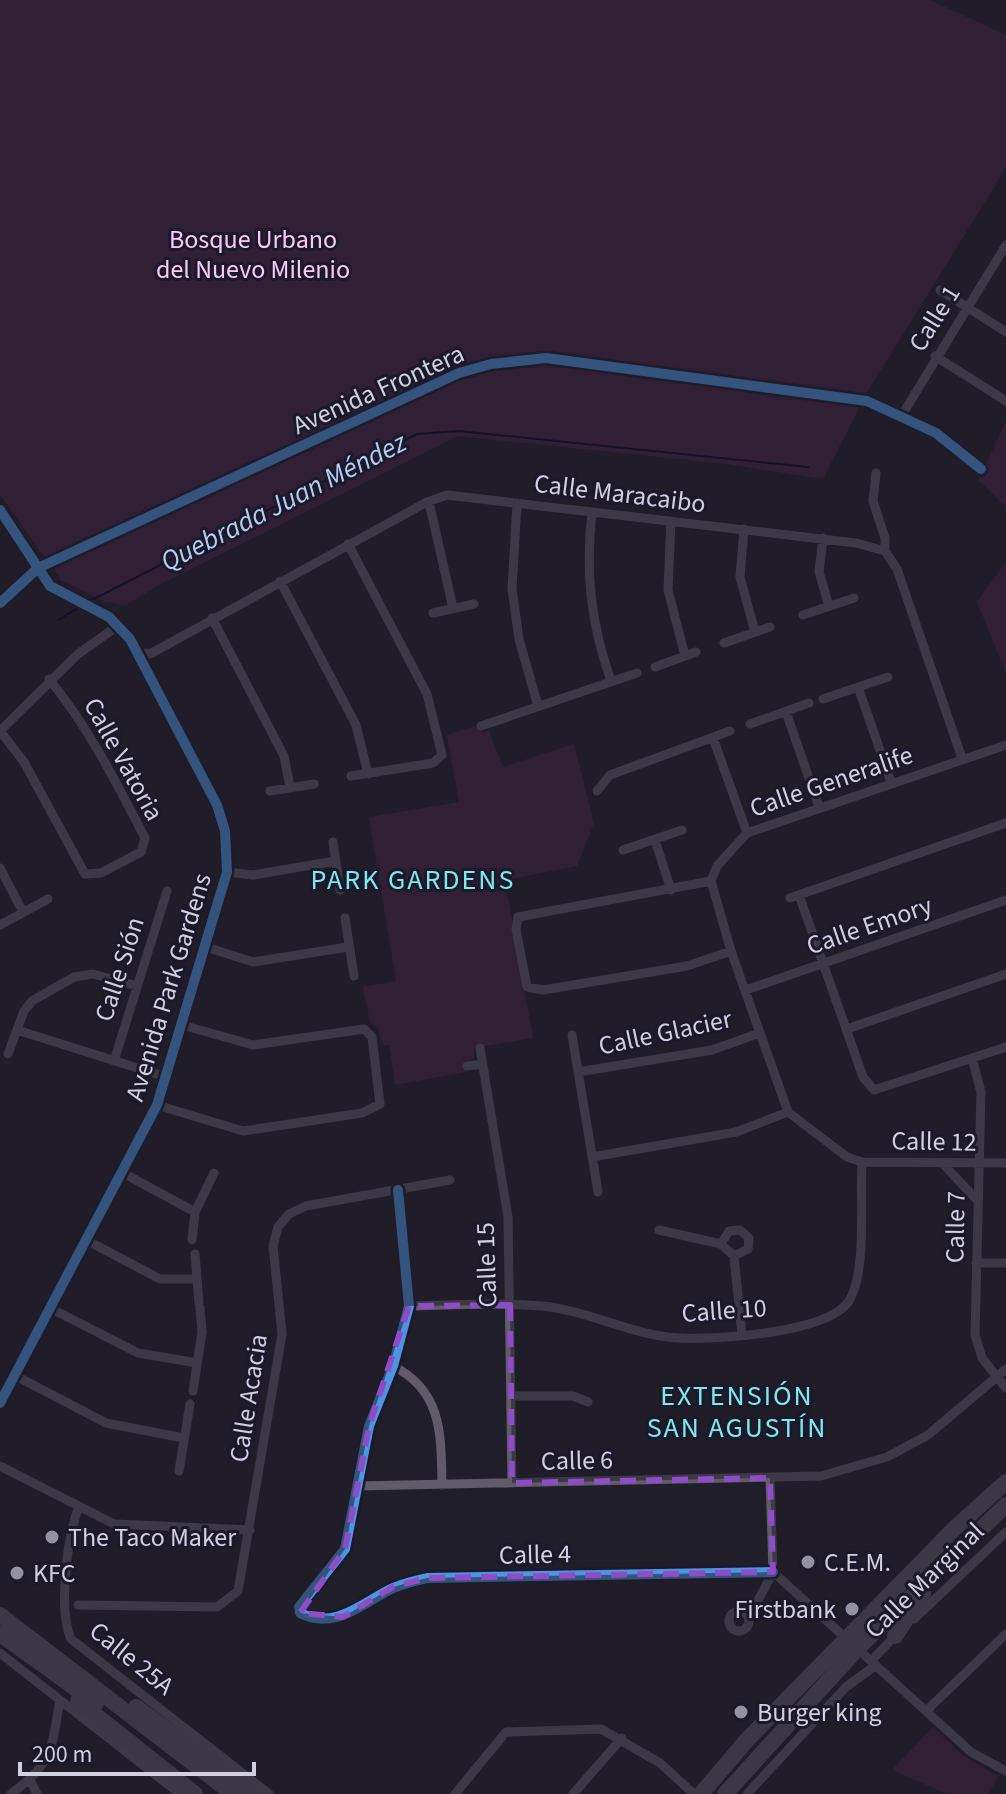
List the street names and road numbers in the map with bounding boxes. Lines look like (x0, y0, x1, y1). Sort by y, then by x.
street label: Calle 1 (900, 278, 969, 359)
street label: Avenida Frontera (286, 335, 470, 444)
street label: Calle Maracaibo (532, 465, 708, 522)
street label: Calle Vatoria (74, 691, 173, 828)
street label: Calle Generalife (745, 736, 918, 827)
street label: Avenida Park Gardens (116, 869, 221, 1106)
street label: Calle Emory (801, 887, 937, 964)
street label: Calle Sión (85, 912, 154, 1026)
street label: Calle Glacier (595, 1000, 736, 1065)
street label: Calle 12 (891, 1122, 977, 1161)
street label: Calle 7 (936, 1191, 975, 1263)
street label: Calle 15 (467, 1222, 506, 1308)
street label: Calle 10 (680, 1289, 768, 1332)
street label: Calle Acacia (220, 1331, 277, 1465)
street label: Calle 6 (541, 1441, 613, 1480)
street label: Calle Marginal (856, 1514, 992, 1647)
street label: Calle 4 (499, 1535, 572, 1574)
street label: Calle 25A (81, 1613, 183, 1705)

